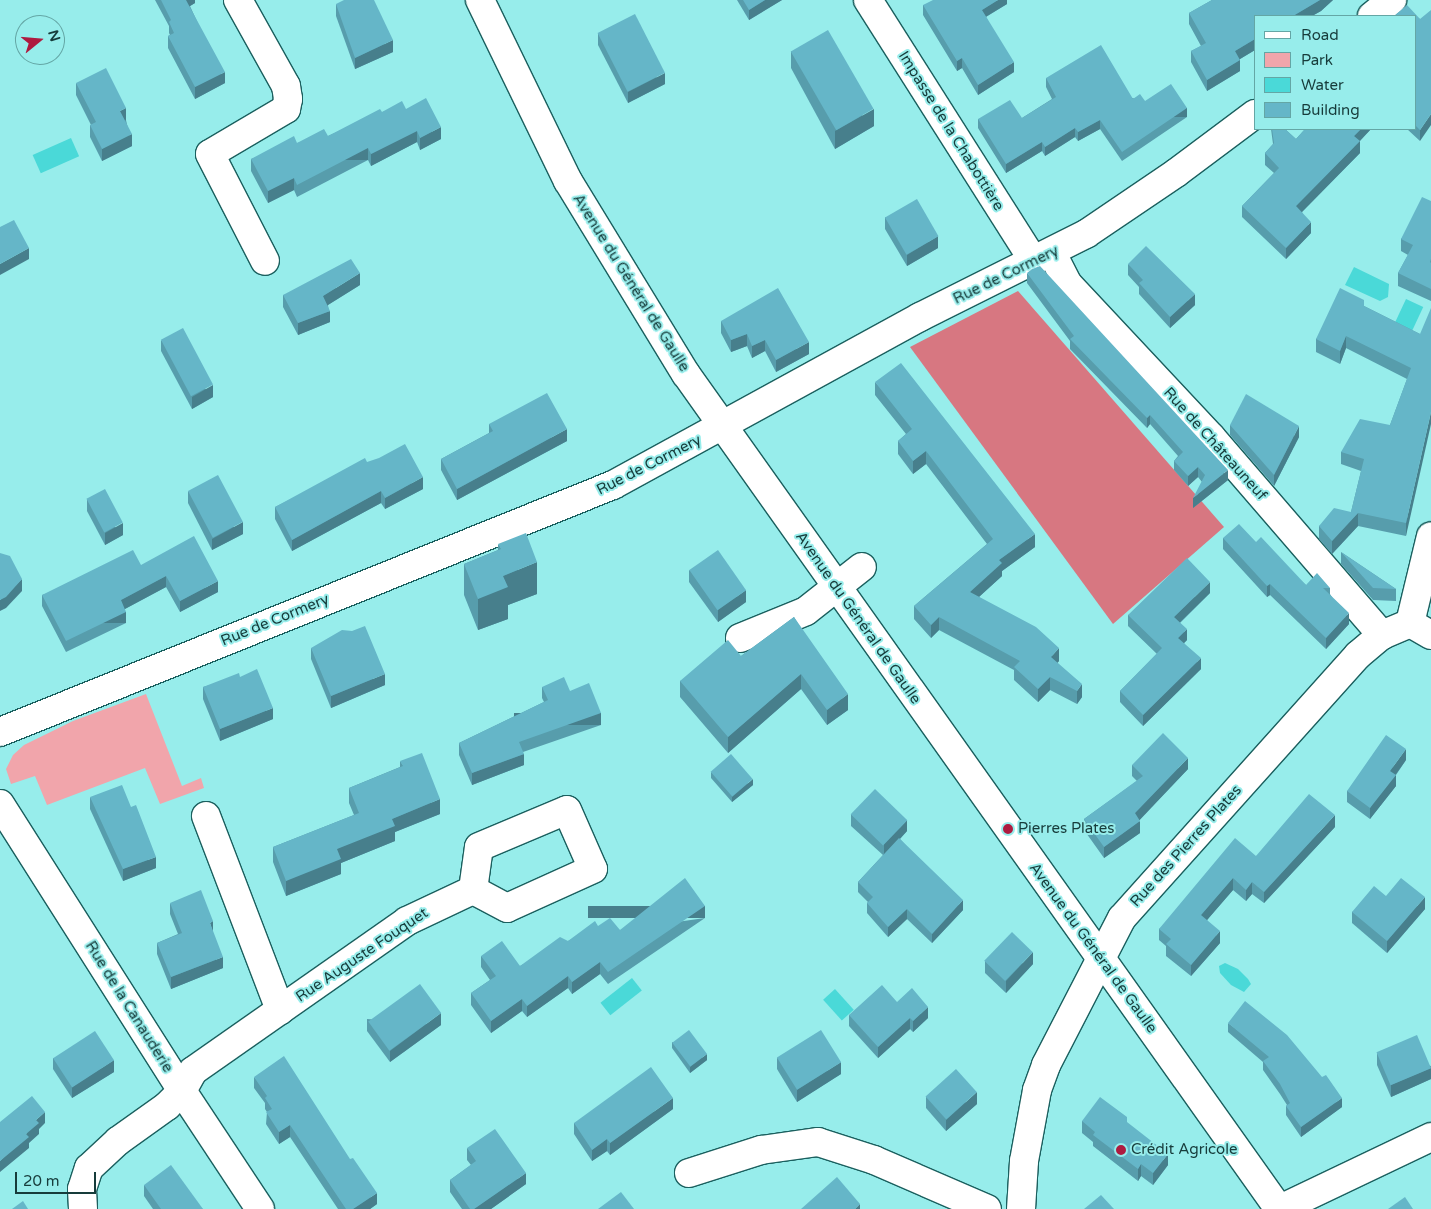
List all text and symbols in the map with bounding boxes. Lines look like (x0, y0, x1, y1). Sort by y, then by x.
north arrow (15, 15, 65, 65)
legend (1254, 15, 1416, 130)
text: Road (1301, 26, 1339, 44)
text: N (44, 28, 64, 44)
street label: Impasse de la Chabottière (894, 48, 1008, 214)
text: Park (1301, 51, 1333, 69)
text: Water (1301, 76, 1344, 94)
text: Building (1301, 101, 1360, 119)
street label: Avenue du Général de Gaulle (569, 191, 693, 375)
street label: Rue de Cormery (950, 242, 1062, 308)
street label: Rue de Châteauneuf (1159, 384, 1271, 504)
street label: Rue de Cormery (594, 431, 704, 499)
street label: Avenue du Général de Gaulle (792, 528, 924, 708)
street label: Rue de Cormery (218, 590, 332, 650)
street label: Rue des Pierres Plates (1127, 781, 1245, 911)
place label: Pierres Plates (1018, 820, 1114, 838)
marker: Pierres Plates (1002, 823, 1014, 835)
street label: Avenue du Général de Gaulle (1025, 859, 1161, 1037)
street label: Rue Auguste Fouquet (292, 904, 432, 1006)
street label: Rue de la Canauderie (81, 938, 177, 1076)
place label: Crédit Agricole (1131, 1141, 1237, 1159)
marker: Crédit Agricole (1115, 1144, 1127, 1156)
scale bar (18, 1162, 99, 1194)
text: 20 m (23, 1172, 60, 1190)

